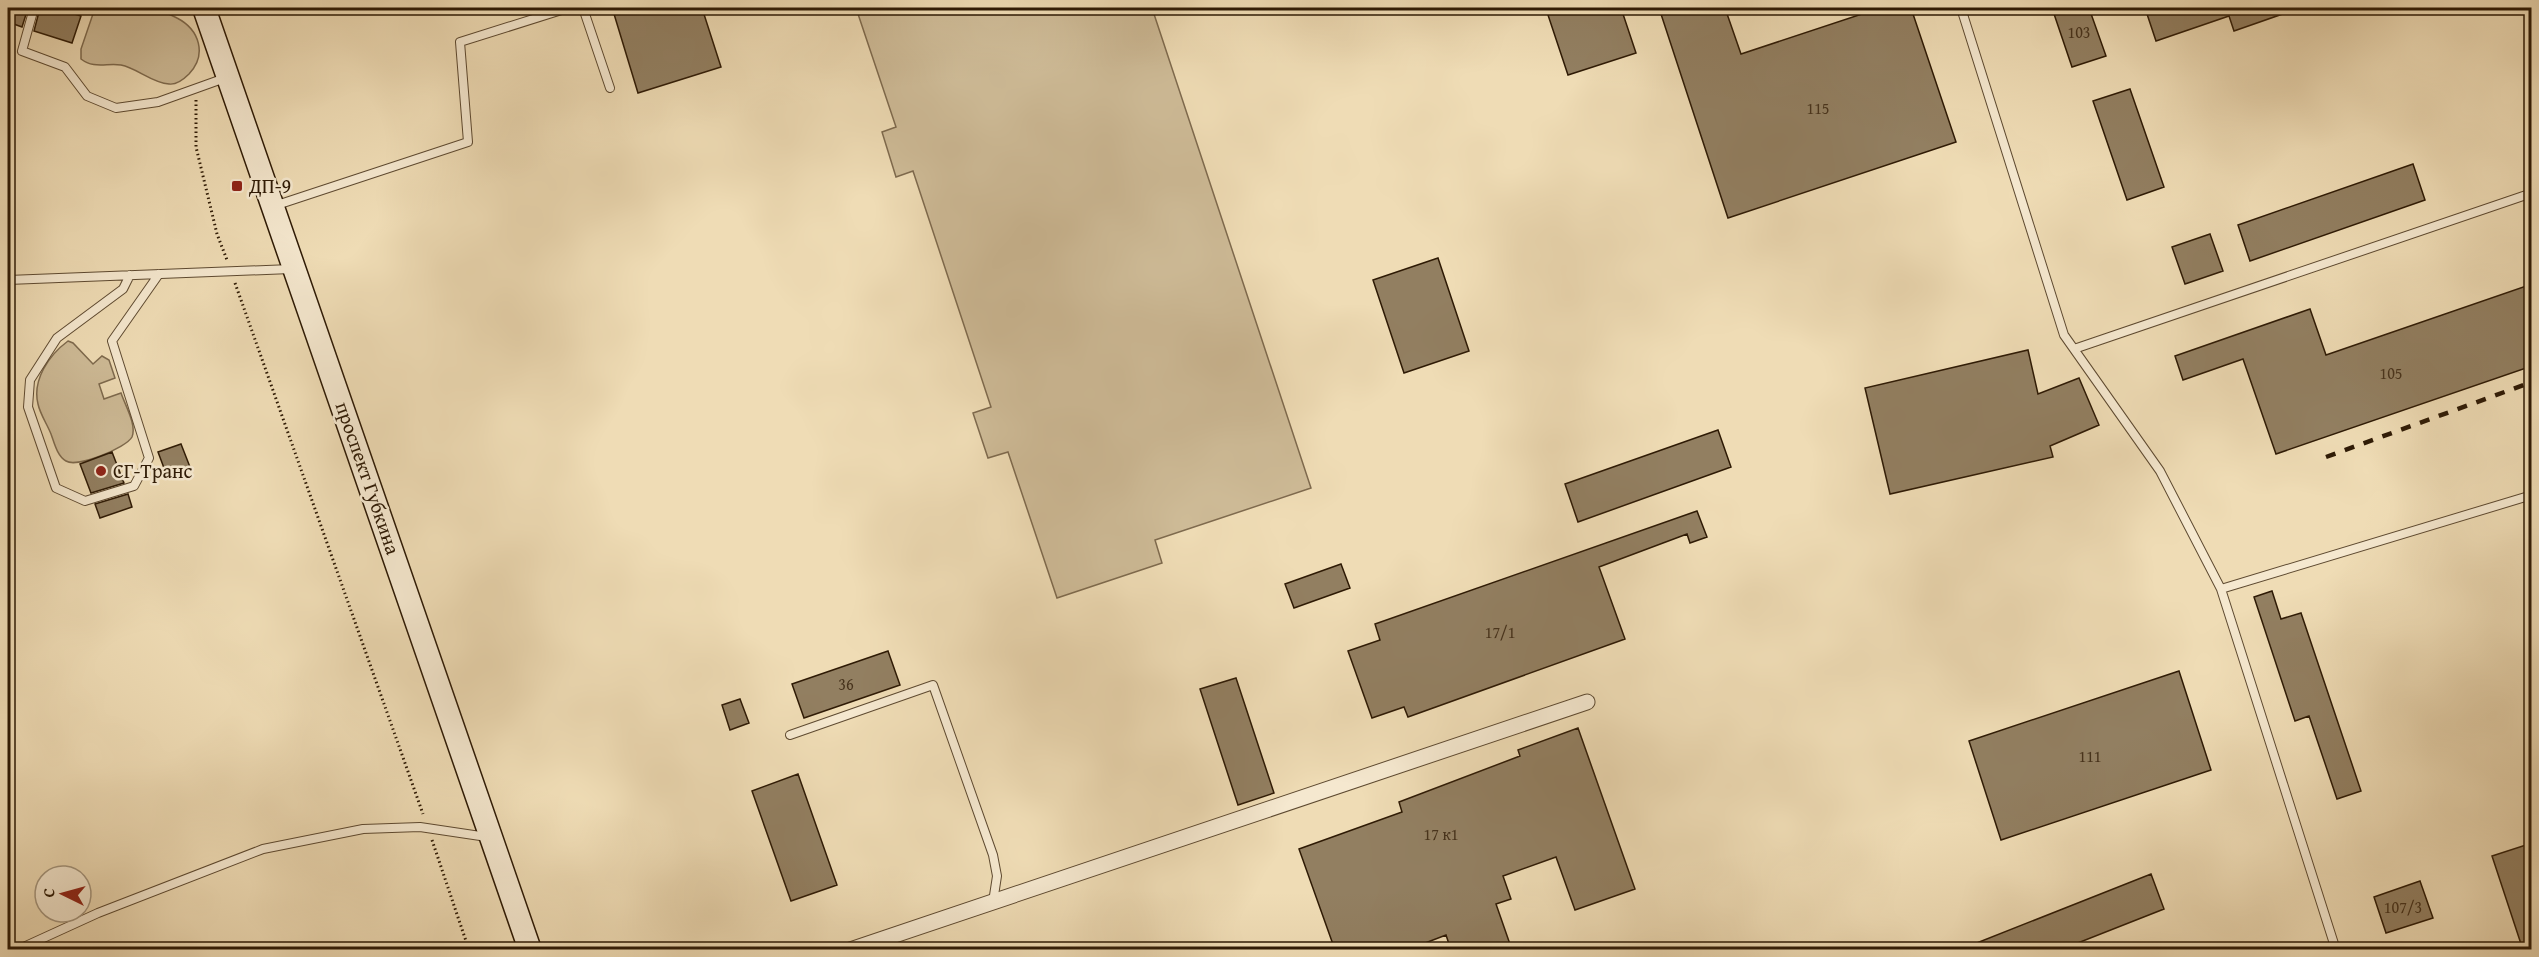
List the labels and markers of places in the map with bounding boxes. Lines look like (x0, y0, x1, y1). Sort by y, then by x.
place label: ДП-9 (248, 171, 291, 200)
marker: ДП-9 (230, 179, 244, 193)
place label: СГ-Транс (113, 456, 193, 485)
marker: СГ-Транс (94, 464, 108, 478)

